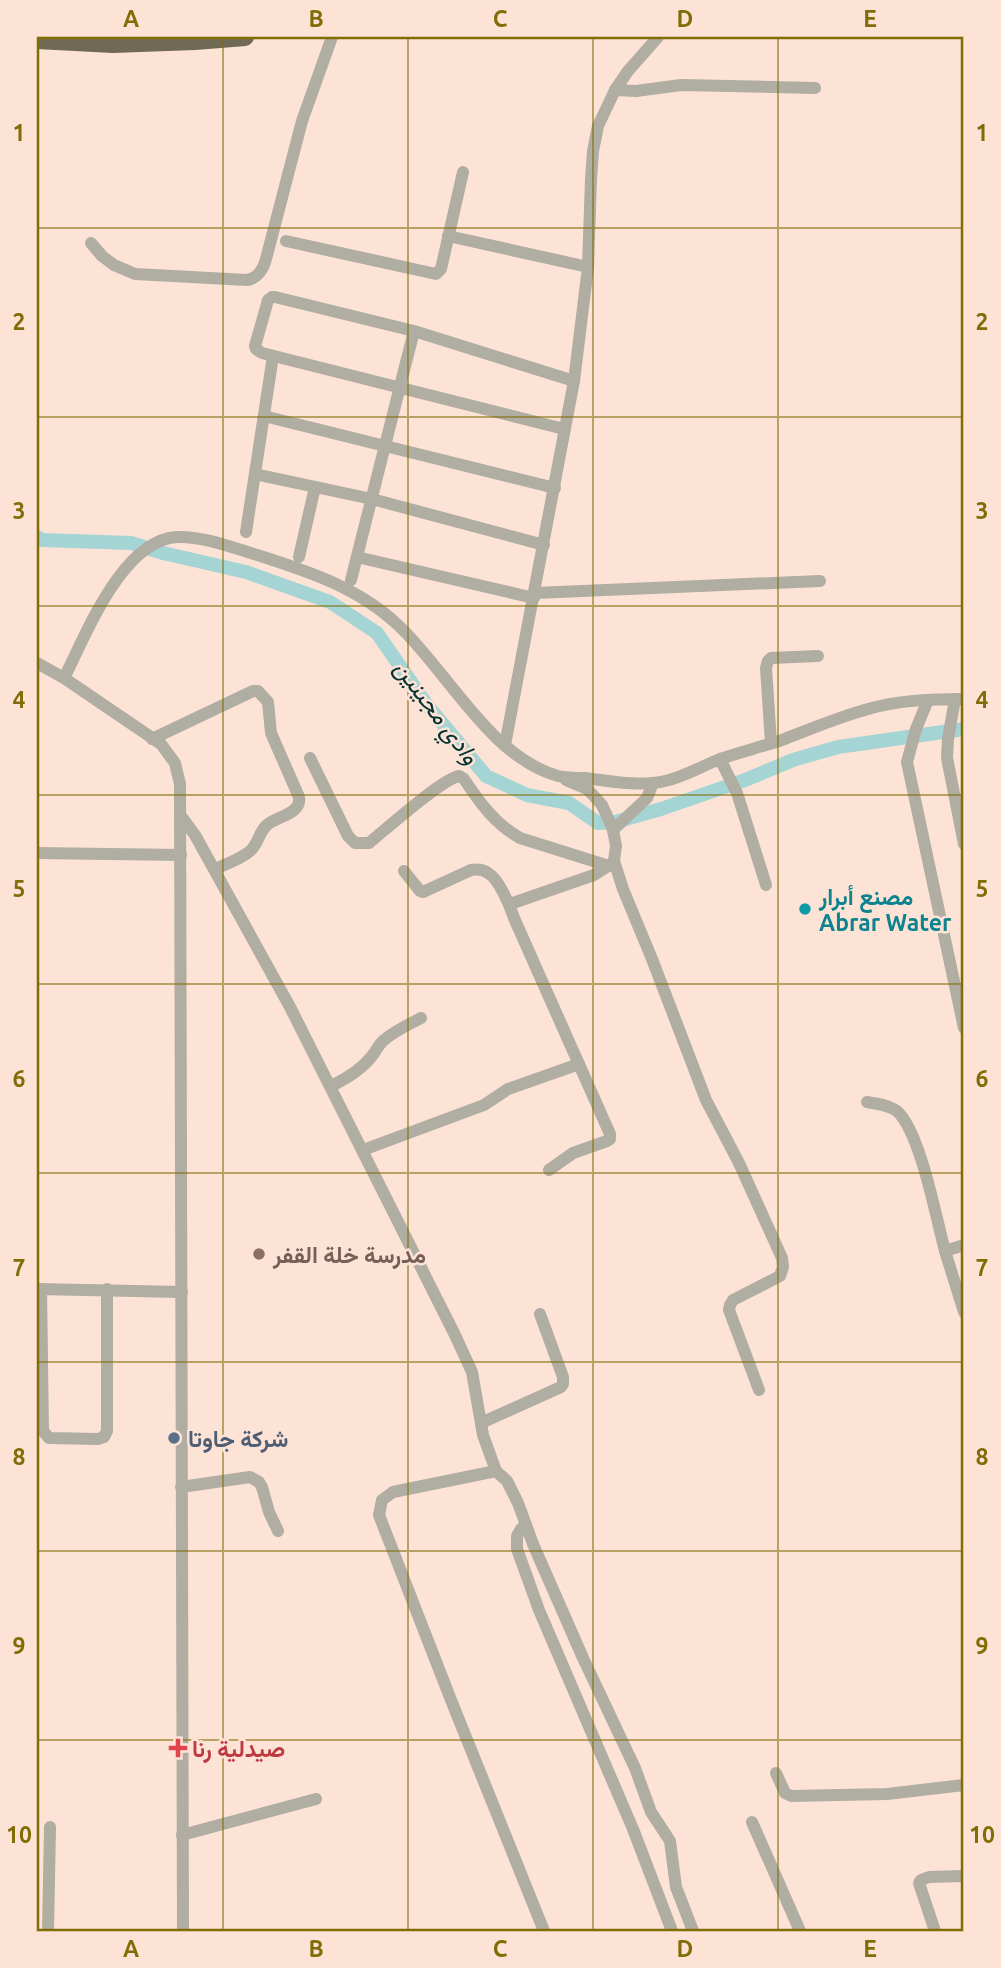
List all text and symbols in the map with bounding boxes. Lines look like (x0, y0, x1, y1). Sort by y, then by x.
text: A (123, 6, 139, 31)
text: B (308, 6, 324, 31)
text: C (493, 6, 508, 31)
text: D (677, 6, 693, 31)
text: E (863, 6, 877, 31)
text: 1 (13, 120, 25, 145)
text: 1 (976, 120, 988, 145)
text: 2 (13, 309, 25, 334)
text: 2 (976, 309, 988, 334)
text: 3 (13, 498, 25, 523)
text: 3 (976, 498, 988, 523)
water label: وادي مجينين (384, 655, 485, 773)
text: 4 (13, 687, 26, 712)
text: 4 (976, 687, 989, 712)
text: 5 (13, 876, 25, 901)
text: 5 (976, 876, 988, 901)
place label: مصنع أبرار Abrar Water (818, 884, 952, 935)
marker: مصنع أبرار Abrar Water (797, 901, 813, 917)
text: 6 (13, 1066, 26, 1091)
text: 6 (976, 1066, 989, 1091)
place label: مدرسة خلة القفر (272, 1242, 426, 1270)
marker: مدرسة خلة القفر (251, 1246, 267, 1262)
text: 7 (13, 1255, 25, 1280)
text: 7 (976, 1255, 988, 1280)
place label: شركة جاوتا (188, 1426, 288, 1454)
marker: شركة جاوتا (166, 1430, 182, 1446)
text: 8 (13, 1444, 25, 1469)
text: 8 (976, 1444, 988, 1469)
text: 9 (13, 1633, 25, 1658)
text: 9 (976, 1633, 988, 1658)
place label: صيدلية رنا (192, 1736, 285, 1764)
marker: صيدلية رنا (170, 1740, 186, 1756)
text: 10 (6, 1822, 32, 1847)
text: 10 (969, 1822, 995, 1847)
text: A (123, 1936, 139, 1961)
text: B (308, 1936, 324, 1961)
text: C (493, 1936, 508, 1961)
text: D (677, 1936, 693, 1961)
text: E (863, 1936, 877, 1961)

